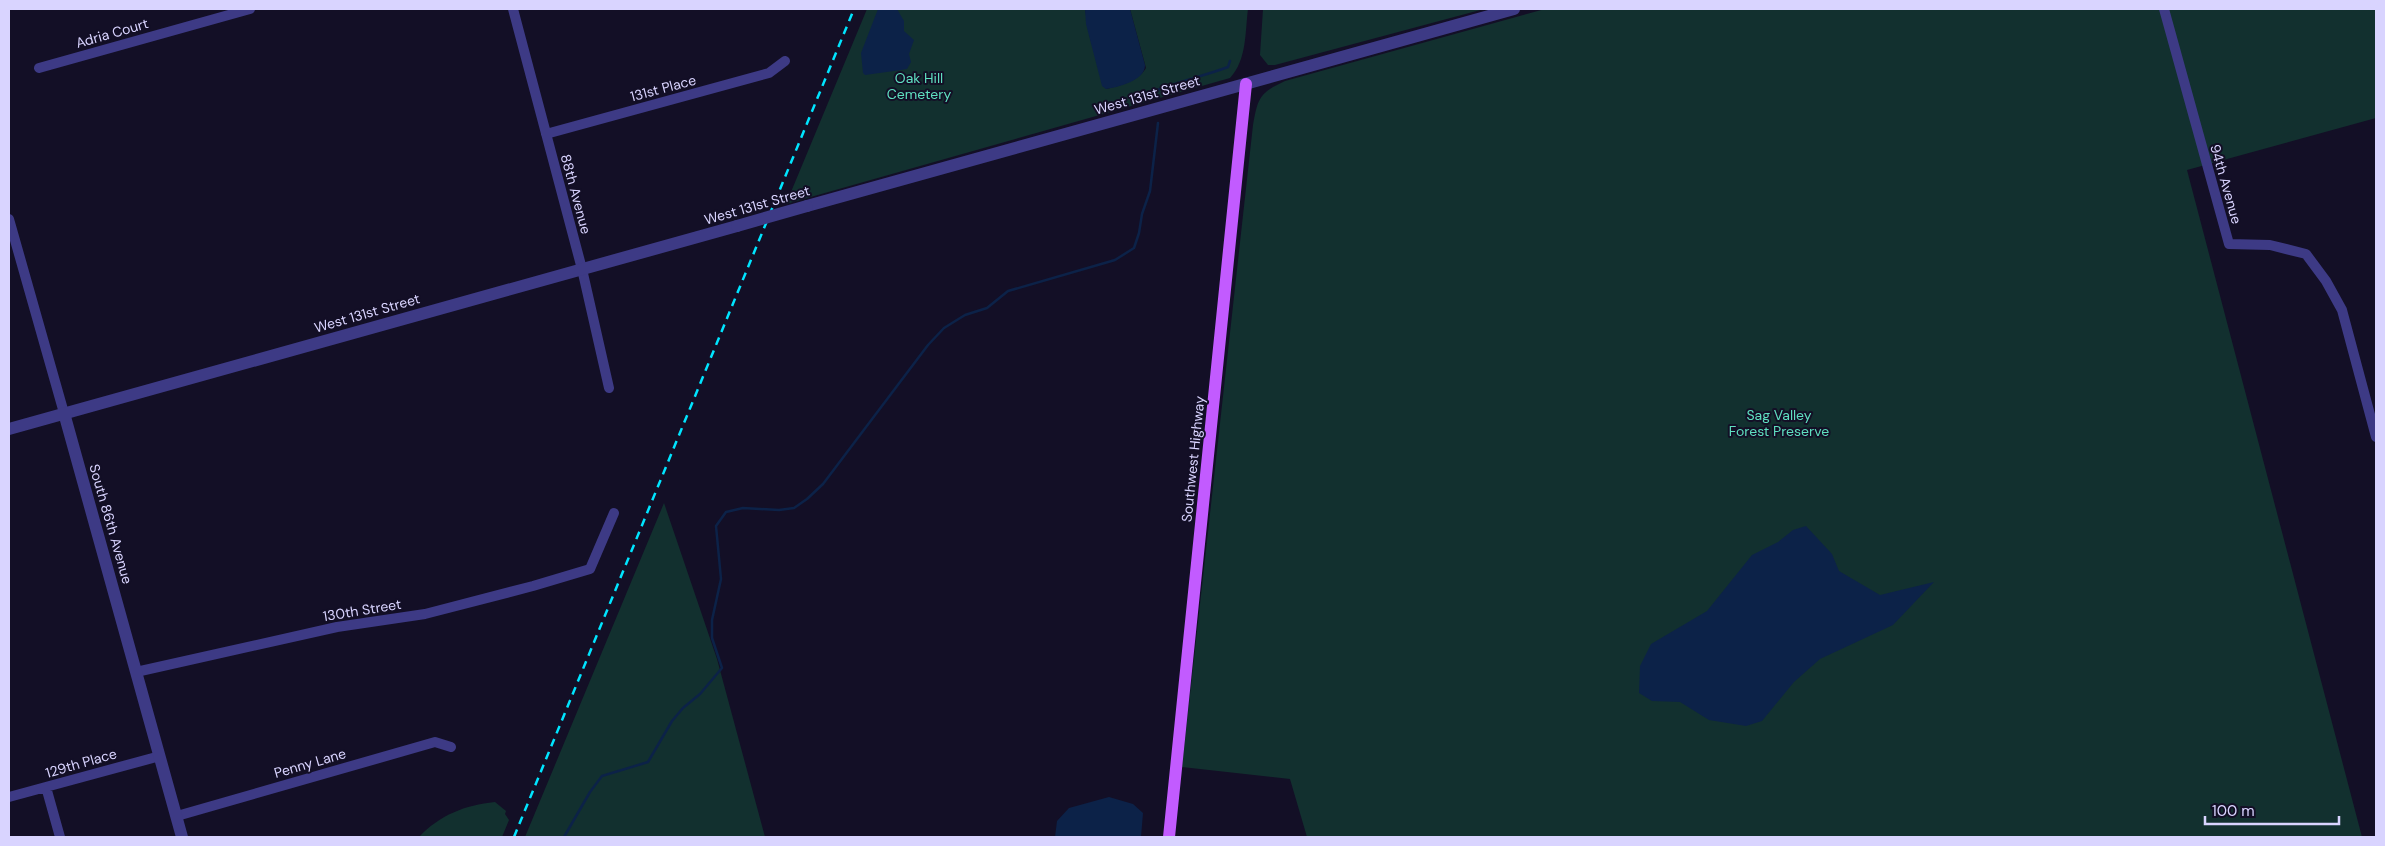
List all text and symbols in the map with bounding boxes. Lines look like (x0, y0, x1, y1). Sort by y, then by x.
street label: Adria Court (74, 14, 150, 52)
park label: Oak Hill Cemetery (887, 69, 951, 103)
street label: 131st Place (628, 71, 698, 105)
street label: West 131st Street (1092, 71, 1202, 119)
street label: 94th Avenue (2206, 142, 2246, 226)
street label: 88th Avenue (557, 152, 595, 236)
street label: West 131st Street (702, 181, 812, 229)
street label: West 131st Street (312, 289, 422, 337)
street label: Southwest Highway (1177, 395, 1209, 523)
park label: Sag Valley Forest Preserve (1729, 406, 1829, 440)
street label: South 86th Avenue (85, 462, 137, 586)
street label: 130th Street (322, 595, 402, 625)
street label: 129th Place (43, 744, 119, 782)
street label: Penny Lane (272, 744, 348, 782)
scale bar (2205, 794, 2339, 826)
text: 100 m (2212, 801, 2255, 821)

